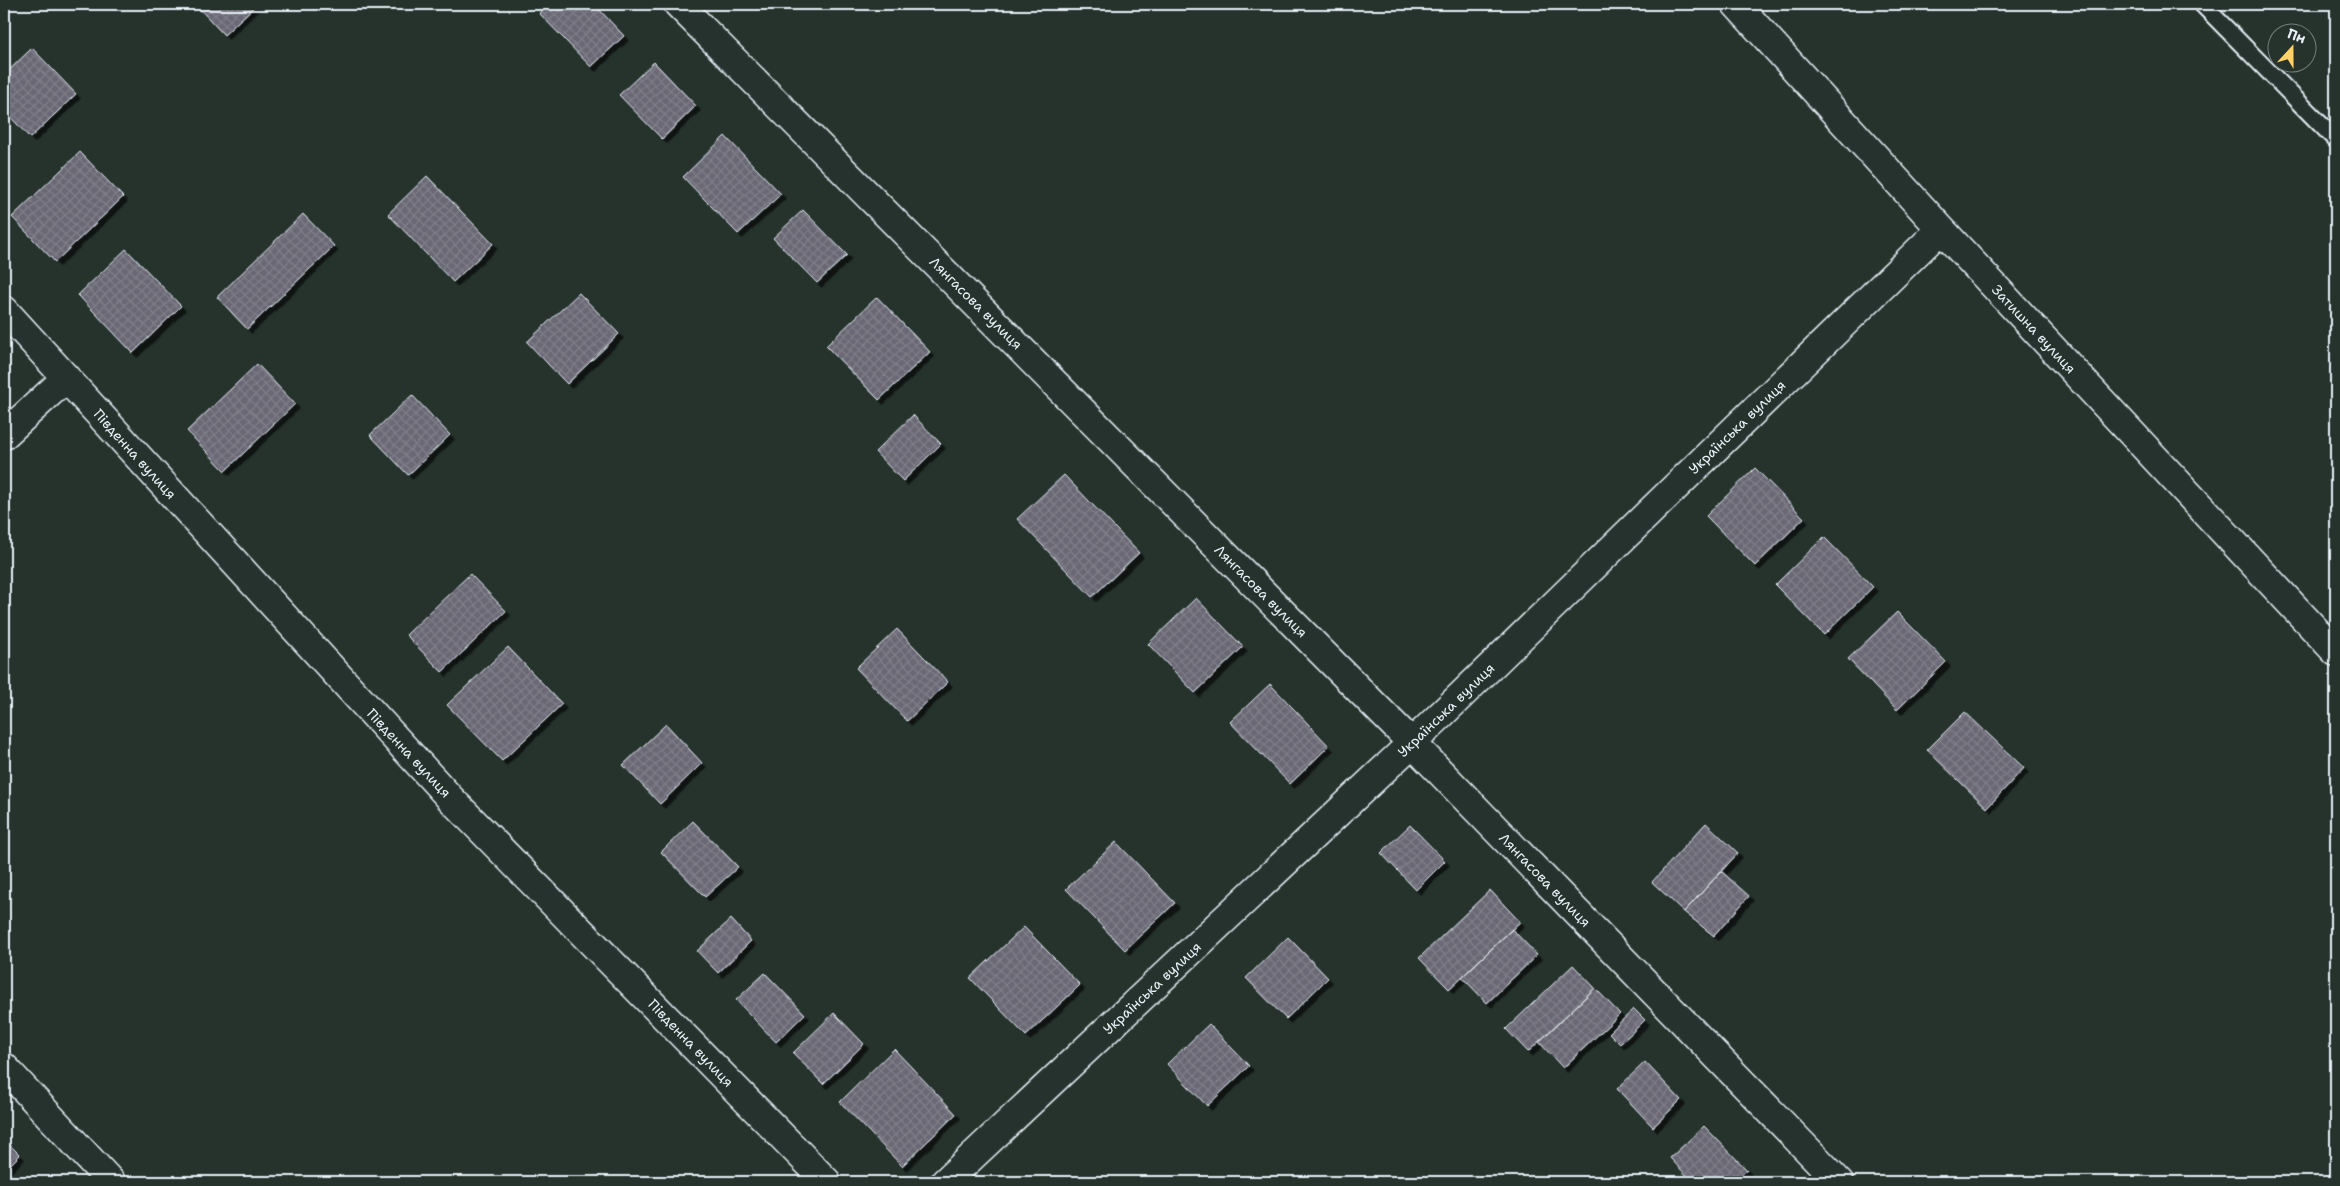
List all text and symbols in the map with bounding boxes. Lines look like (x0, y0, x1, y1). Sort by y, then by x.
north arrow (2268, 22, 2318, 72)
text: Пн (2285, 24, 2309, 48)
street label: Лянгасова вулиця (926, 253, 1026, 353)
street label: Затишна вулиця (1988, 281, 2080, 377)
street label: Українська вулиця (1685, 376, 1789, 478)
street label: Південна вулиця (90, 405, 180, 503)
street label: Лянгасова вулиця (1211, 541, 1311, 641)
street label: Українська вулиця (1394, 659, 1498, 761)
street label: Південна вулиця (363, 705, 455, 801)
street label: Лянгасова вулиця (1495, 829, 1595, 931)
street label: Українська вулиця (1099, 938, 1205, 1038)
street label: Південна вулиця (644, 995, 738, 1091)

